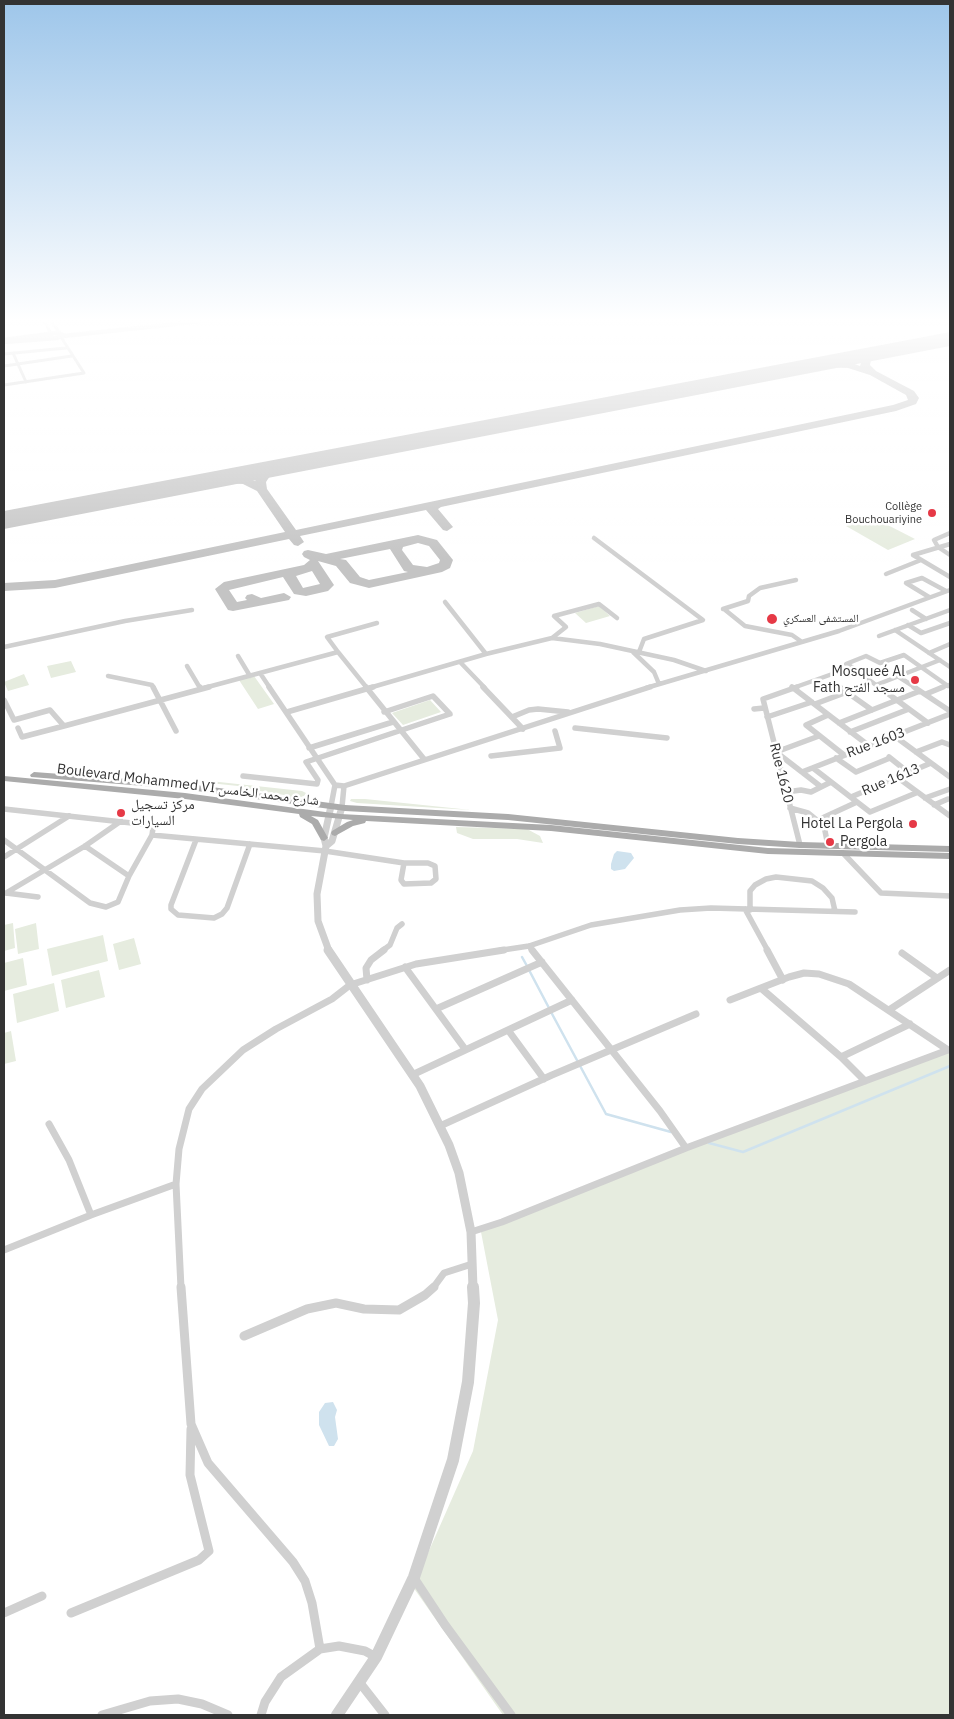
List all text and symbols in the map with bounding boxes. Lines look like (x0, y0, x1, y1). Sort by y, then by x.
place label: Collège Bouchouariyine (845, 500, 922, 526)
marker: Collège Bouchouariyine (926, 507, 938, 519)
marker: المستشفى العسكري (765, 612, 779, 626)
place label: المستشفى العسكري (783, 612, 859, 626)
place label: Mosqueé Al Fath مسجد الفتح (813, 664, 905, 696)
marker: Mosqueé Al Fath مسجد الفتح (909, 674, 921, 686)
street label: Rue 1603 (844, 724, 908, 762)
street label: Rue 1620 (765, 741, 797, 805)
street label: Rue 1613 (859, 760, 923, 800)
street label: Boulevard Mohammed VI شارع محمد الخامس (56, 761, 320, 809)
place label: مركز تسجيل السيارات (131, 797, 195, 830)
marker: مركز تسجيل السيارات (115, 807, 127, 819)
place label: Hotel La Pergola (801, 816, 903, 832)
marker: Hotel La Pergola (907, 818, 919, 830)
place label: Pergola (840, 834, 887, 850)
marker: Pergola (824, 836, 836, 848)

